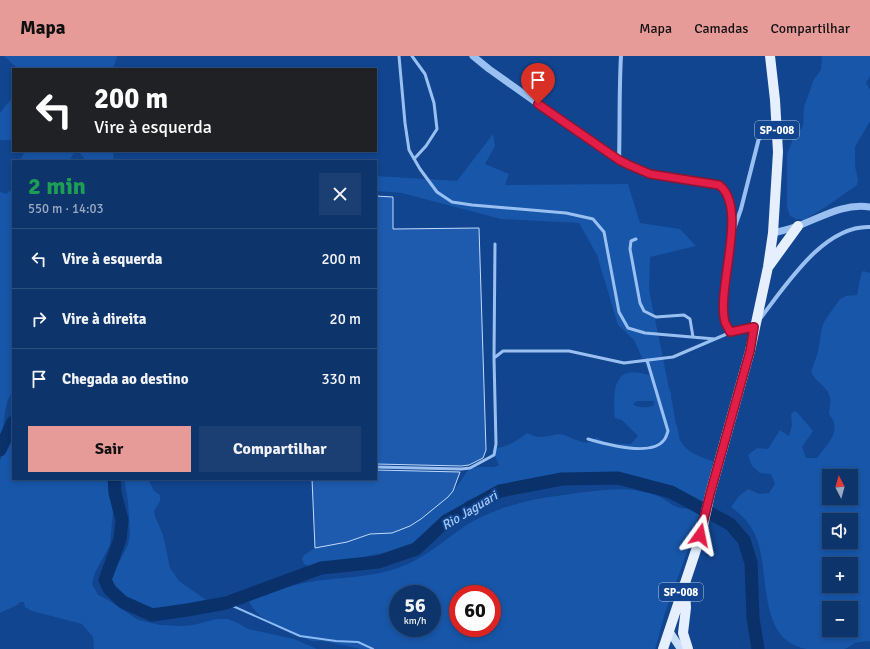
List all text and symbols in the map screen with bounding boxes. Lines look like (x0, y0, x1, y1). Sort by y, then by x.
text: Mapa (20, 16, 66, 40)
text: Mapa (639, 20, 672, 37)
text: Camadas (694, 20, 748, 37)
text: Compartilhar (770, 20, 850, 37)
pin (521, 63, 555, 104)
icon: arrive (527, 69, 549, 91)
text: 200 m (94, 82, 168, 116)
icon: left (28, 84, 80, 136)
text: Vire à esquerda (94, 116, 212, 138)
road number: SP-008 (755, 121, 799, 139)
text: 2 min (28, 171, 86, 201)
button: close (319, 173, 361, 215)
text: 550 m · 14:03 (28, 201, 104, 217)
icon: left (28, 248, 50, 270)
text: Vire à esquerda (62, 250, 162, 268)
text: 200 m (321, 250, 361, 268)
icon: right (28, 308, 50, 330)
text: Vire à direita (62, 310, 146, 328)
text: 20 m (330, 310, 361, 328)
icon: arrive (28, 368, 50, 390)
text: Chegada ao destino (62, 370, 189, 388)
text: 330 m (321, 370, 361, 388)
button: Sair (28, 426, 191, 472)
button: Compartilhar (199, 426, 361, 472)
north arrow (822, 469, 858, 505)
map controls (822, 469, 858, 637)
water label: Rio Jaguari (439, 487, 502, 534)
button: sound (822, 513, 858, 549)
position arrow (679, 514, 721, 556)
button: + (822, 557, 858, 593)
road number: SP-008 (659, 583, 703, 601)
speed limit sign: 60 (449, 585, 501, 637)
text: 56 (404, 593, 426, 618)
button: − (822, 601, 858, 637)
text: km/h (404, 615, 426, 627)

